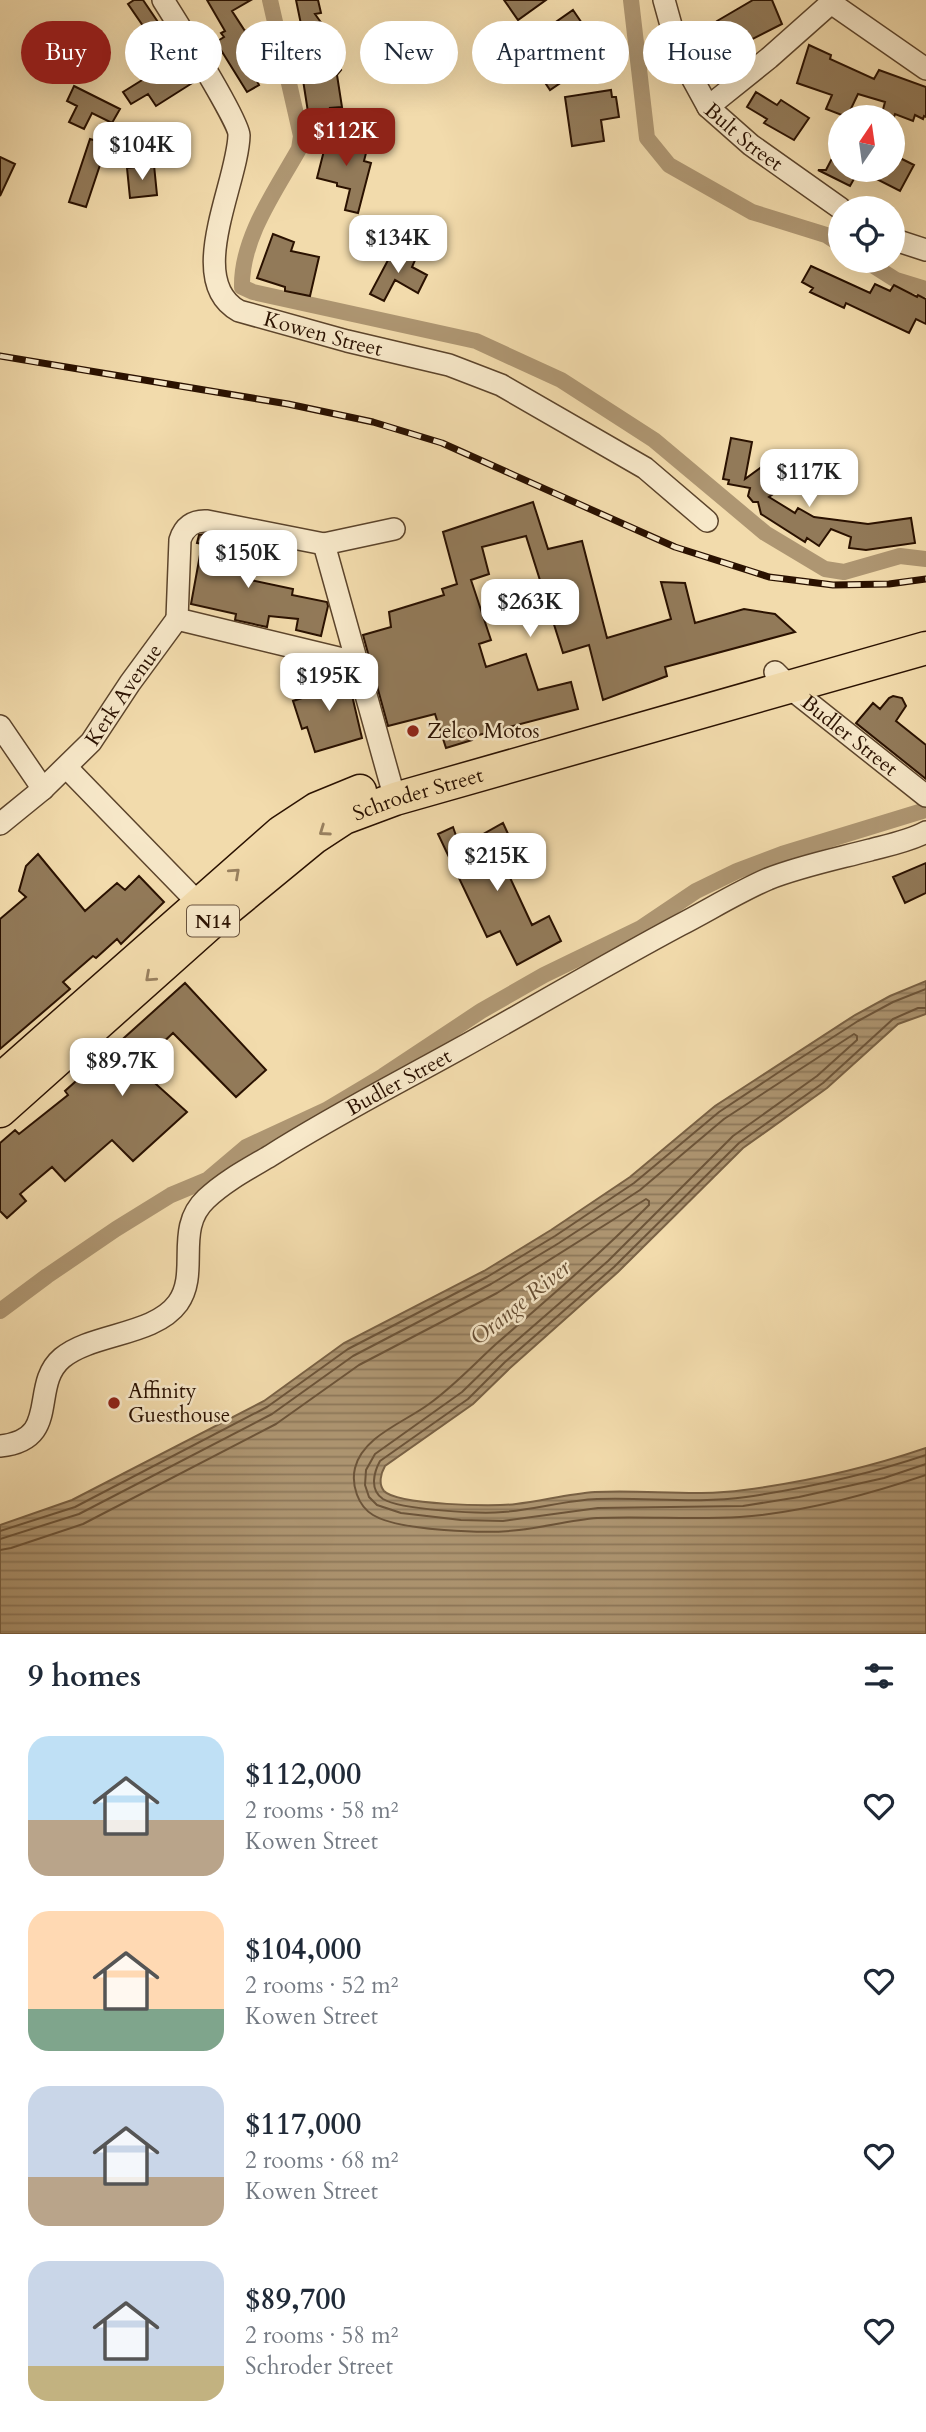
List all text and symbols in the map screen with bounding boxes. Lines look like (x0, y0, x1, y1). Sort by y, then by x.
chip: Buy (21, 21, 111, 84)
chip: Rent (125, 21, 222, 84)
chip: Filters (236, 21, 346, 84)
chip: New (360, 21, 458, 84)
chip: Apartment (472, 21, 629, 84)
chip: House (643, 21, 756, 84)
street label: Bult Street (698, 96, 789, 178)
north arrow (828, 105, 905, 182)
map controls (828, 105, 905, 273)
pin: $112K (297, 108, 395, 168)
text: $112K (313, 115, 379, 146)
pin: $104K (93, 122, 191, 182)
text: $104K (109, 129, 175, 160)
button: locate (828, 196, 905, 273)
pin: $134K (349, 216, 447, 275)
text: $134K (365, 222, 431, 253)
street label: Kowen Street (260, 305, 386, 364)
pin: $117K (760, 449, 858, 509)
text: $117K (776, 456, 842, 487)
pin: $150K (199, 530, 297, 590)
text: $150K (215, 537, 281, 568)
pin: $263K (481, 580, 579, 639)
text: $263K (497, 586, 563, 617)
street label: Kerk Avenue (78, 638, 169, 752)
pin: $195K (280, 654, 378, 713)
text: $195K (296, 660, 362, 691)
street label: Budler Street (795, 688, 904, 783)
place label: Zelco Motos (427, 717, 540, 746)
marker: Zelco Motos (405, 723, 421, 739)
street label: Schroder Street (349, 761, 487, 829)
one-way arrow (319, 823, 332, 835)
pin: $215K (448, 834, 546, 893)
text: $215K (464, 840, 530, 871)
one-way arrow (227, 869, 240, 881)
road number: N14 (187, 906, 239, 937)
one-way arrow (145, 969, 158, 981)
pin: $89.7K (65, 1038, 179, 1098)
street label: Budler Street (341, 1042, 457, 1123)
text: $89.7K (86, 1045, 158, 1076)
water label: Orange River (464, 1251, 578, 1352)
place label: Affinity Guesthouse (128, 1377, 230, 1430)
marker: Affinity Guesthouse (106, 1395, 122, 1411)
text: 9 homes (28, 1656, 141, 1697)
icon: filters (860, 1657, 898, 1695)
text: $112,000 (245, 1754, 361, 1795)
icon: home (84, 1764, 168, 1848)
icon: heart (860, 1787, 898, 1825)
text: 2 rooms · 58 m² (245, 1795, 398, 1826)
text: Kowen Street (245, 1826, 378, 1857)
text: $104,000 (245, 1929, 361, 1970)
icon: home (84, 1939, 168, 2023)
icon: heart (860, 1962, 898, 2000)
text: 2 rooms · 52 m² (245, 1970, 398, 2001)
text: Kowen Street (245, 2001, 378, 2032)
text: $117,000 (245, 2104, 361, 2145)
icon: home (84, 2114, 168, 2198)
icon: heart (860, 2137, 898, 2175)
text: 2 rooms · 68 m² (245, 2145, 398, 2176)
text: Kowen Street (245, 2176, 378, 2207)
text: $89,700 (245, 2279, 346, 2320)
icon: home (84, 2289, 168, 2373)
icon: heart (860, 2312, 898, 2350)
text: 2 rooms · 58 m² (245, 2320, 398, 2351)
text: Schroder Street (245, 2351, 393, 2382)

